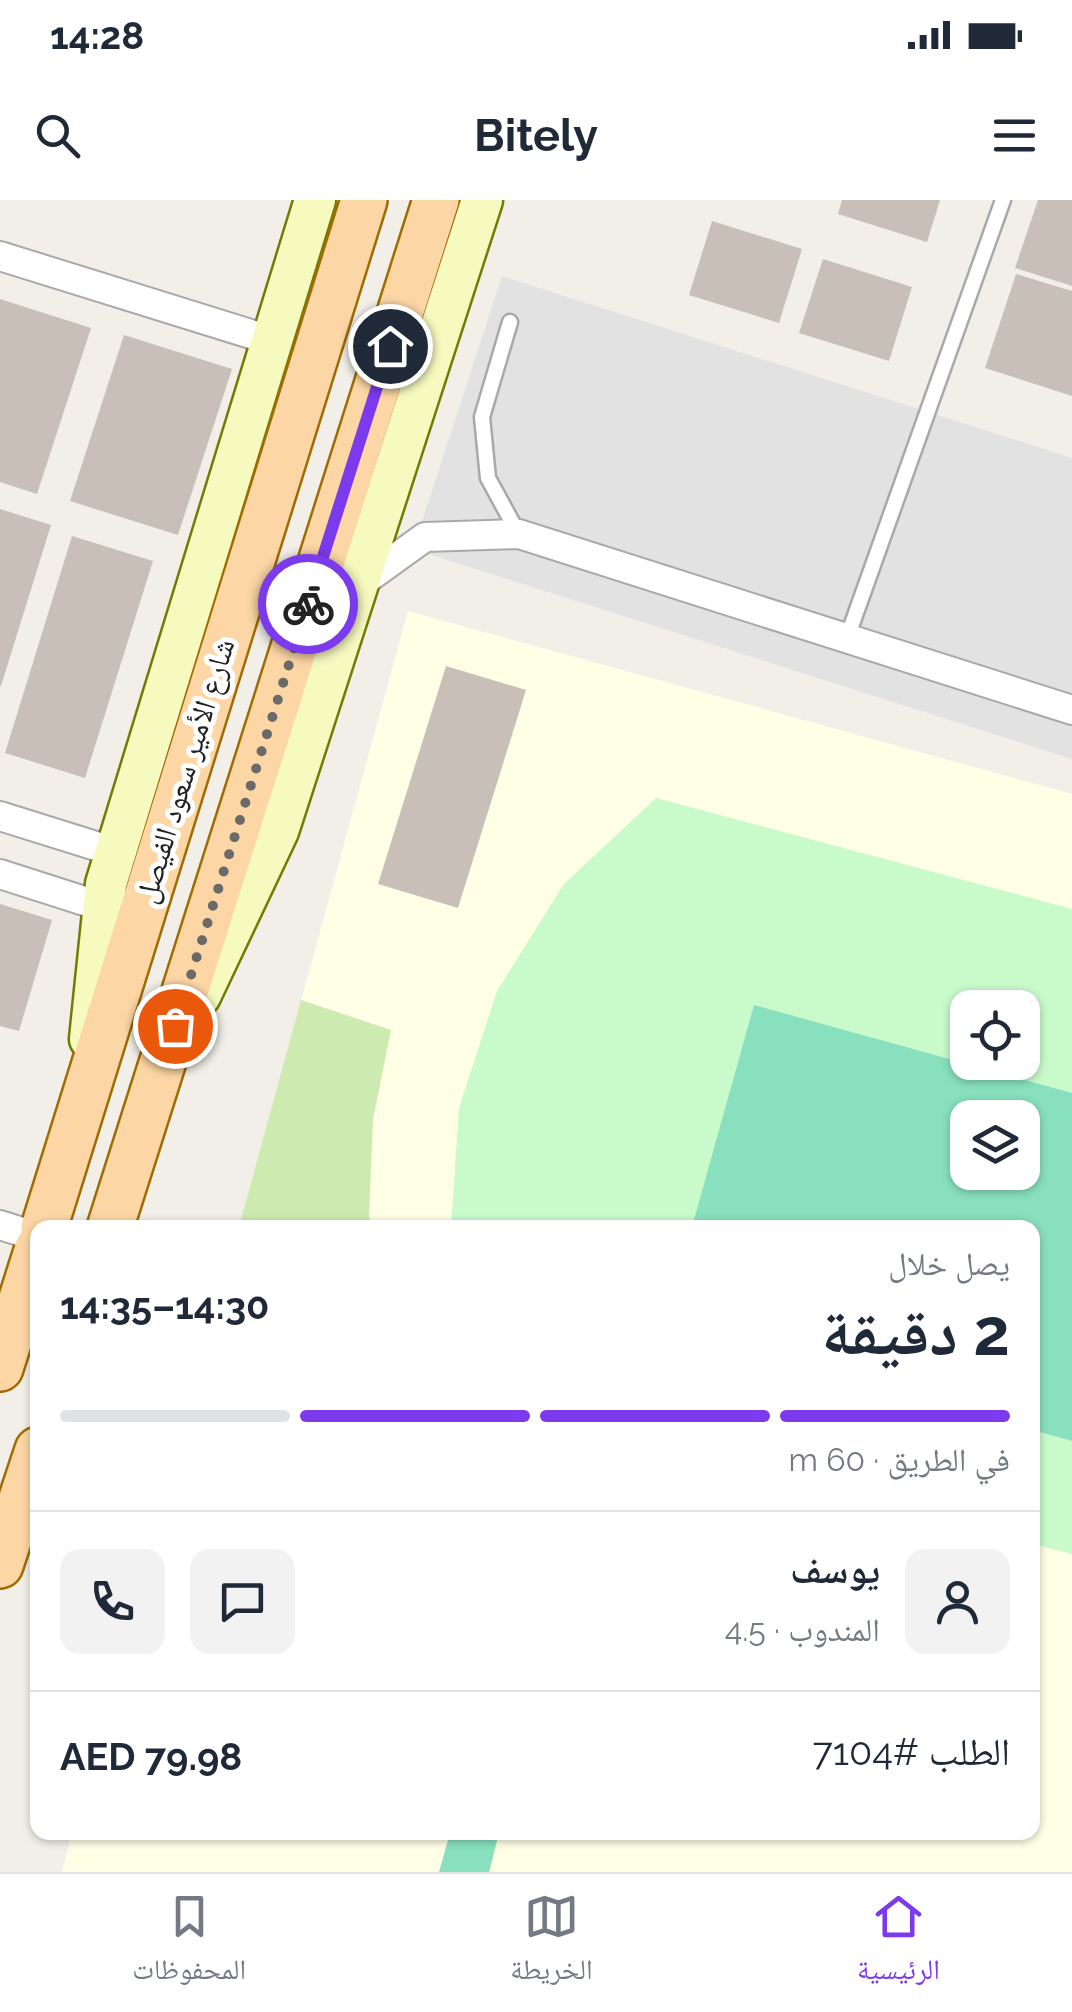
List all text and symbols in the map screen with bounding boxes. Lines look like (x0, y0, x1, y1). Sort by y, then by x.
text: 14:28 (50, 13, 144, 58)
icon: search (30, 108, 85, 163)
icon: menu (987, 108, 1042, 163)
text: Bitely (474, 109, 598, 162)
pin (348, 304, 433, 389)
icon: home (363, 319, 418, 374)
courier (258, 554, 358, 654)
icon: bike (281, 577, 336, 632)
street label: شارع الأمير سعود الفيصل (128, 634, 243, 908)
pin (133, 984, 218, 1069)
map controls (950, 990, 1040, 1190)
button: locate (950, 990, 1040, 1080)
icon: bag (148, 999, 203, 1054)
button: layers (950, 1100, 1040, 1190)
text: يصل خلال (888, 1245, 1010, 1282)
text: 14:30–14:35 (60, 1283, 269, 1328)
text: 2 دقيقة (821, 1294, 1010, 1370)
text: في الطريق · 60 m (789, 1441, 1010, 1478)
text: يوسف (790, 1547, 880, 1592)
button: phone (60, 1549, 165, 1654)
button: chat (190, 1549, 295, 1654)
button: person (905, 1549, 1010, 1654)
text: المندوب · 4.5 (725, 1611, 880, 1648)
text: الطلب #7104 (813, 1729, 1010, 1774)
text: AED 79.98 (60, 1734, 242, 1779)
tab: المحفوظات (132, 1889, 246, 1997)
tab: الخريطة (510, 1889, 593, 1997)
tab: الرئيسية (857, 1889, 940, 1997)

